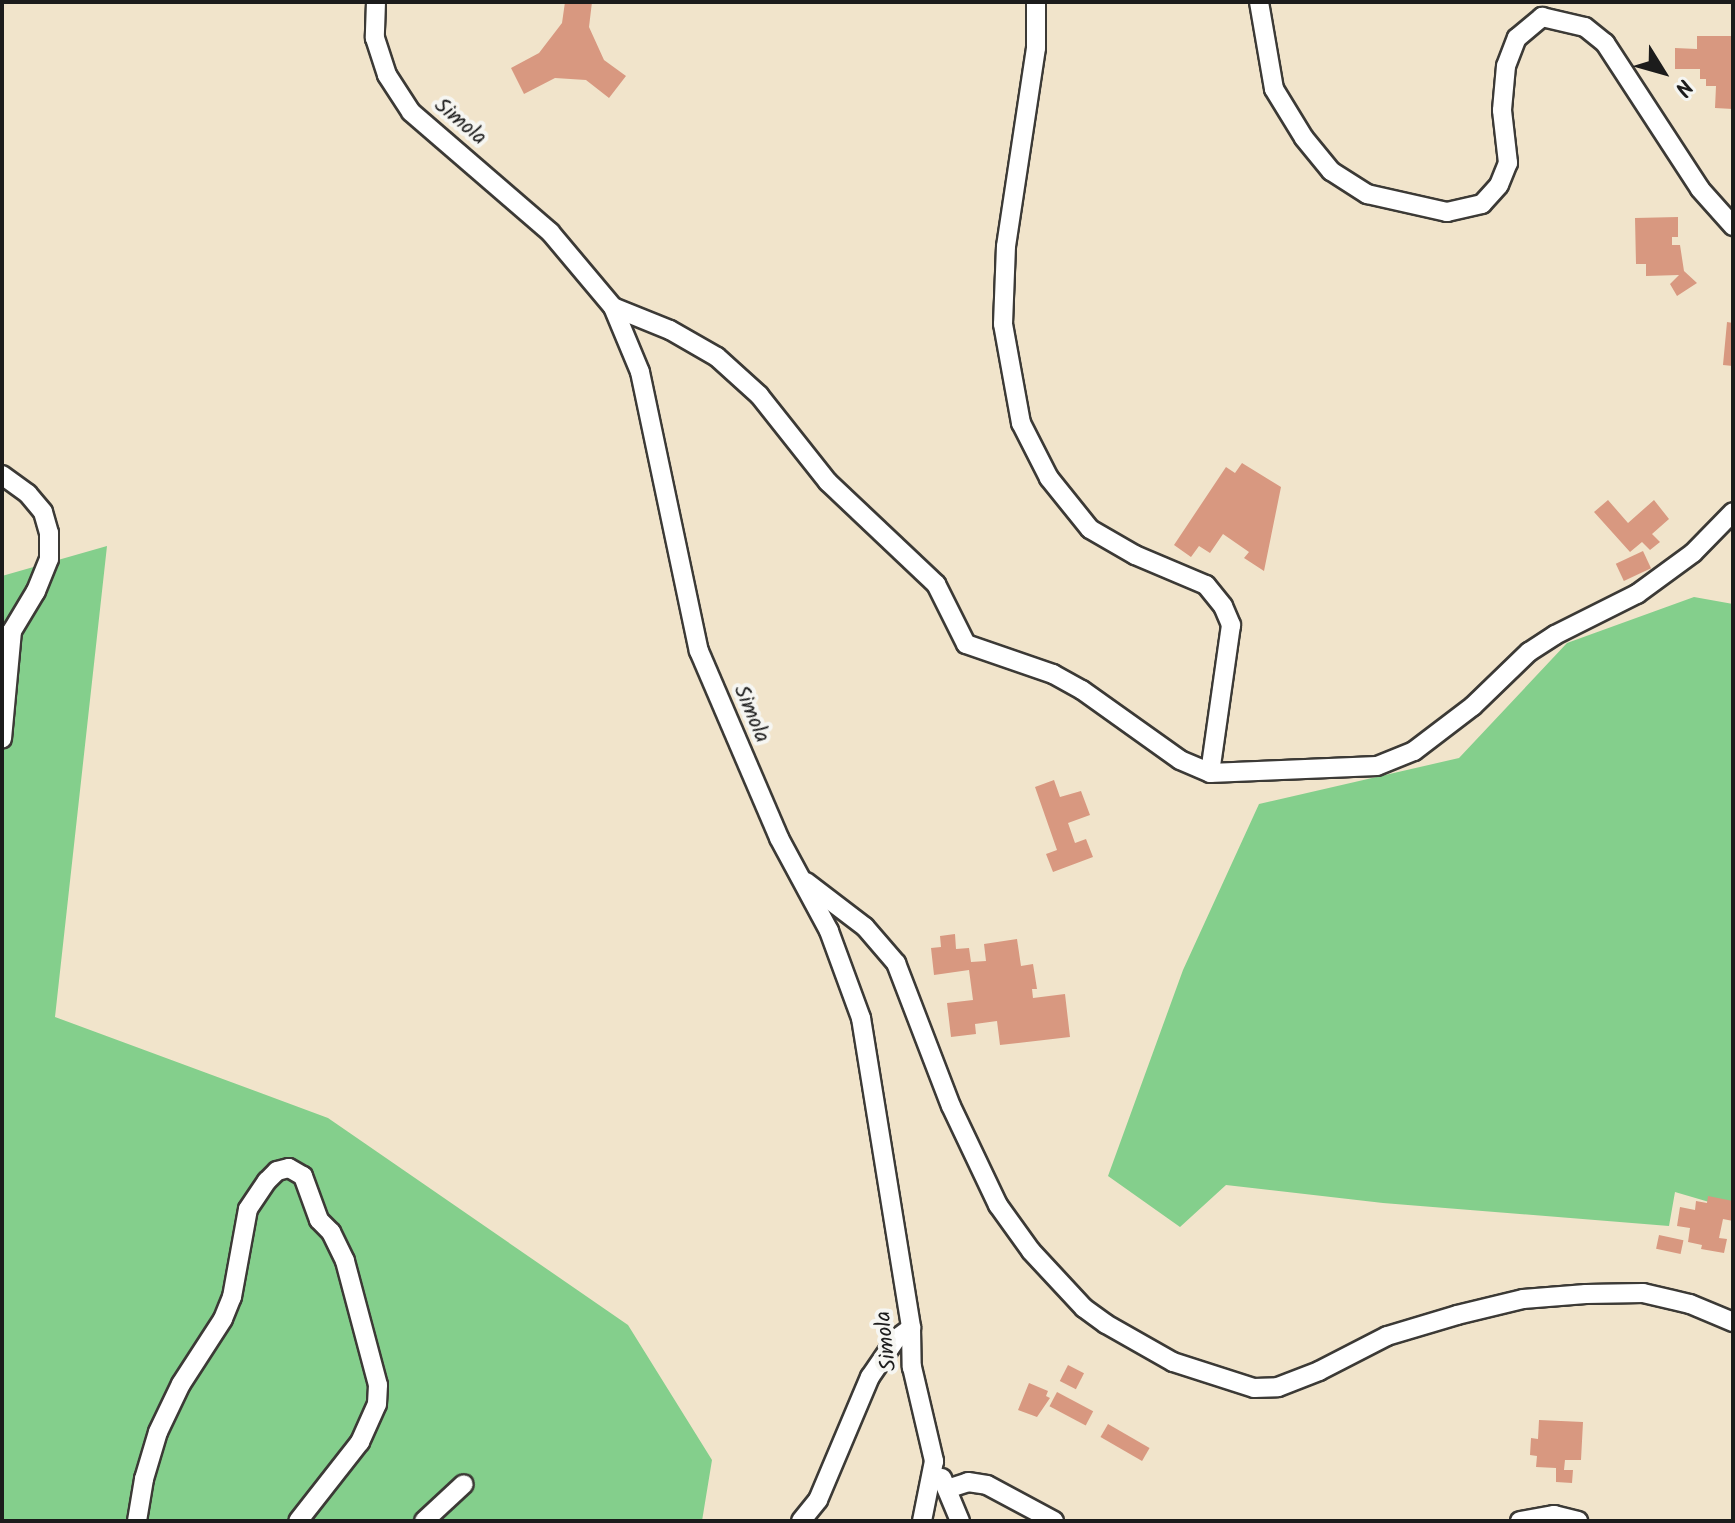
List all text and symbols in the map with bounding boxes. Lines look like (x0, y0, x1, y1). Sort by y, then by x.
north arrow (1623, 32, 1703, 112)
text: N (1664, 71, 1701, 103)
street label: Simola (428, 93, 492, 151)
street label: Simola (727, 681, 775, 747)
street label: Simola (871, 1310, 903, 1372)

